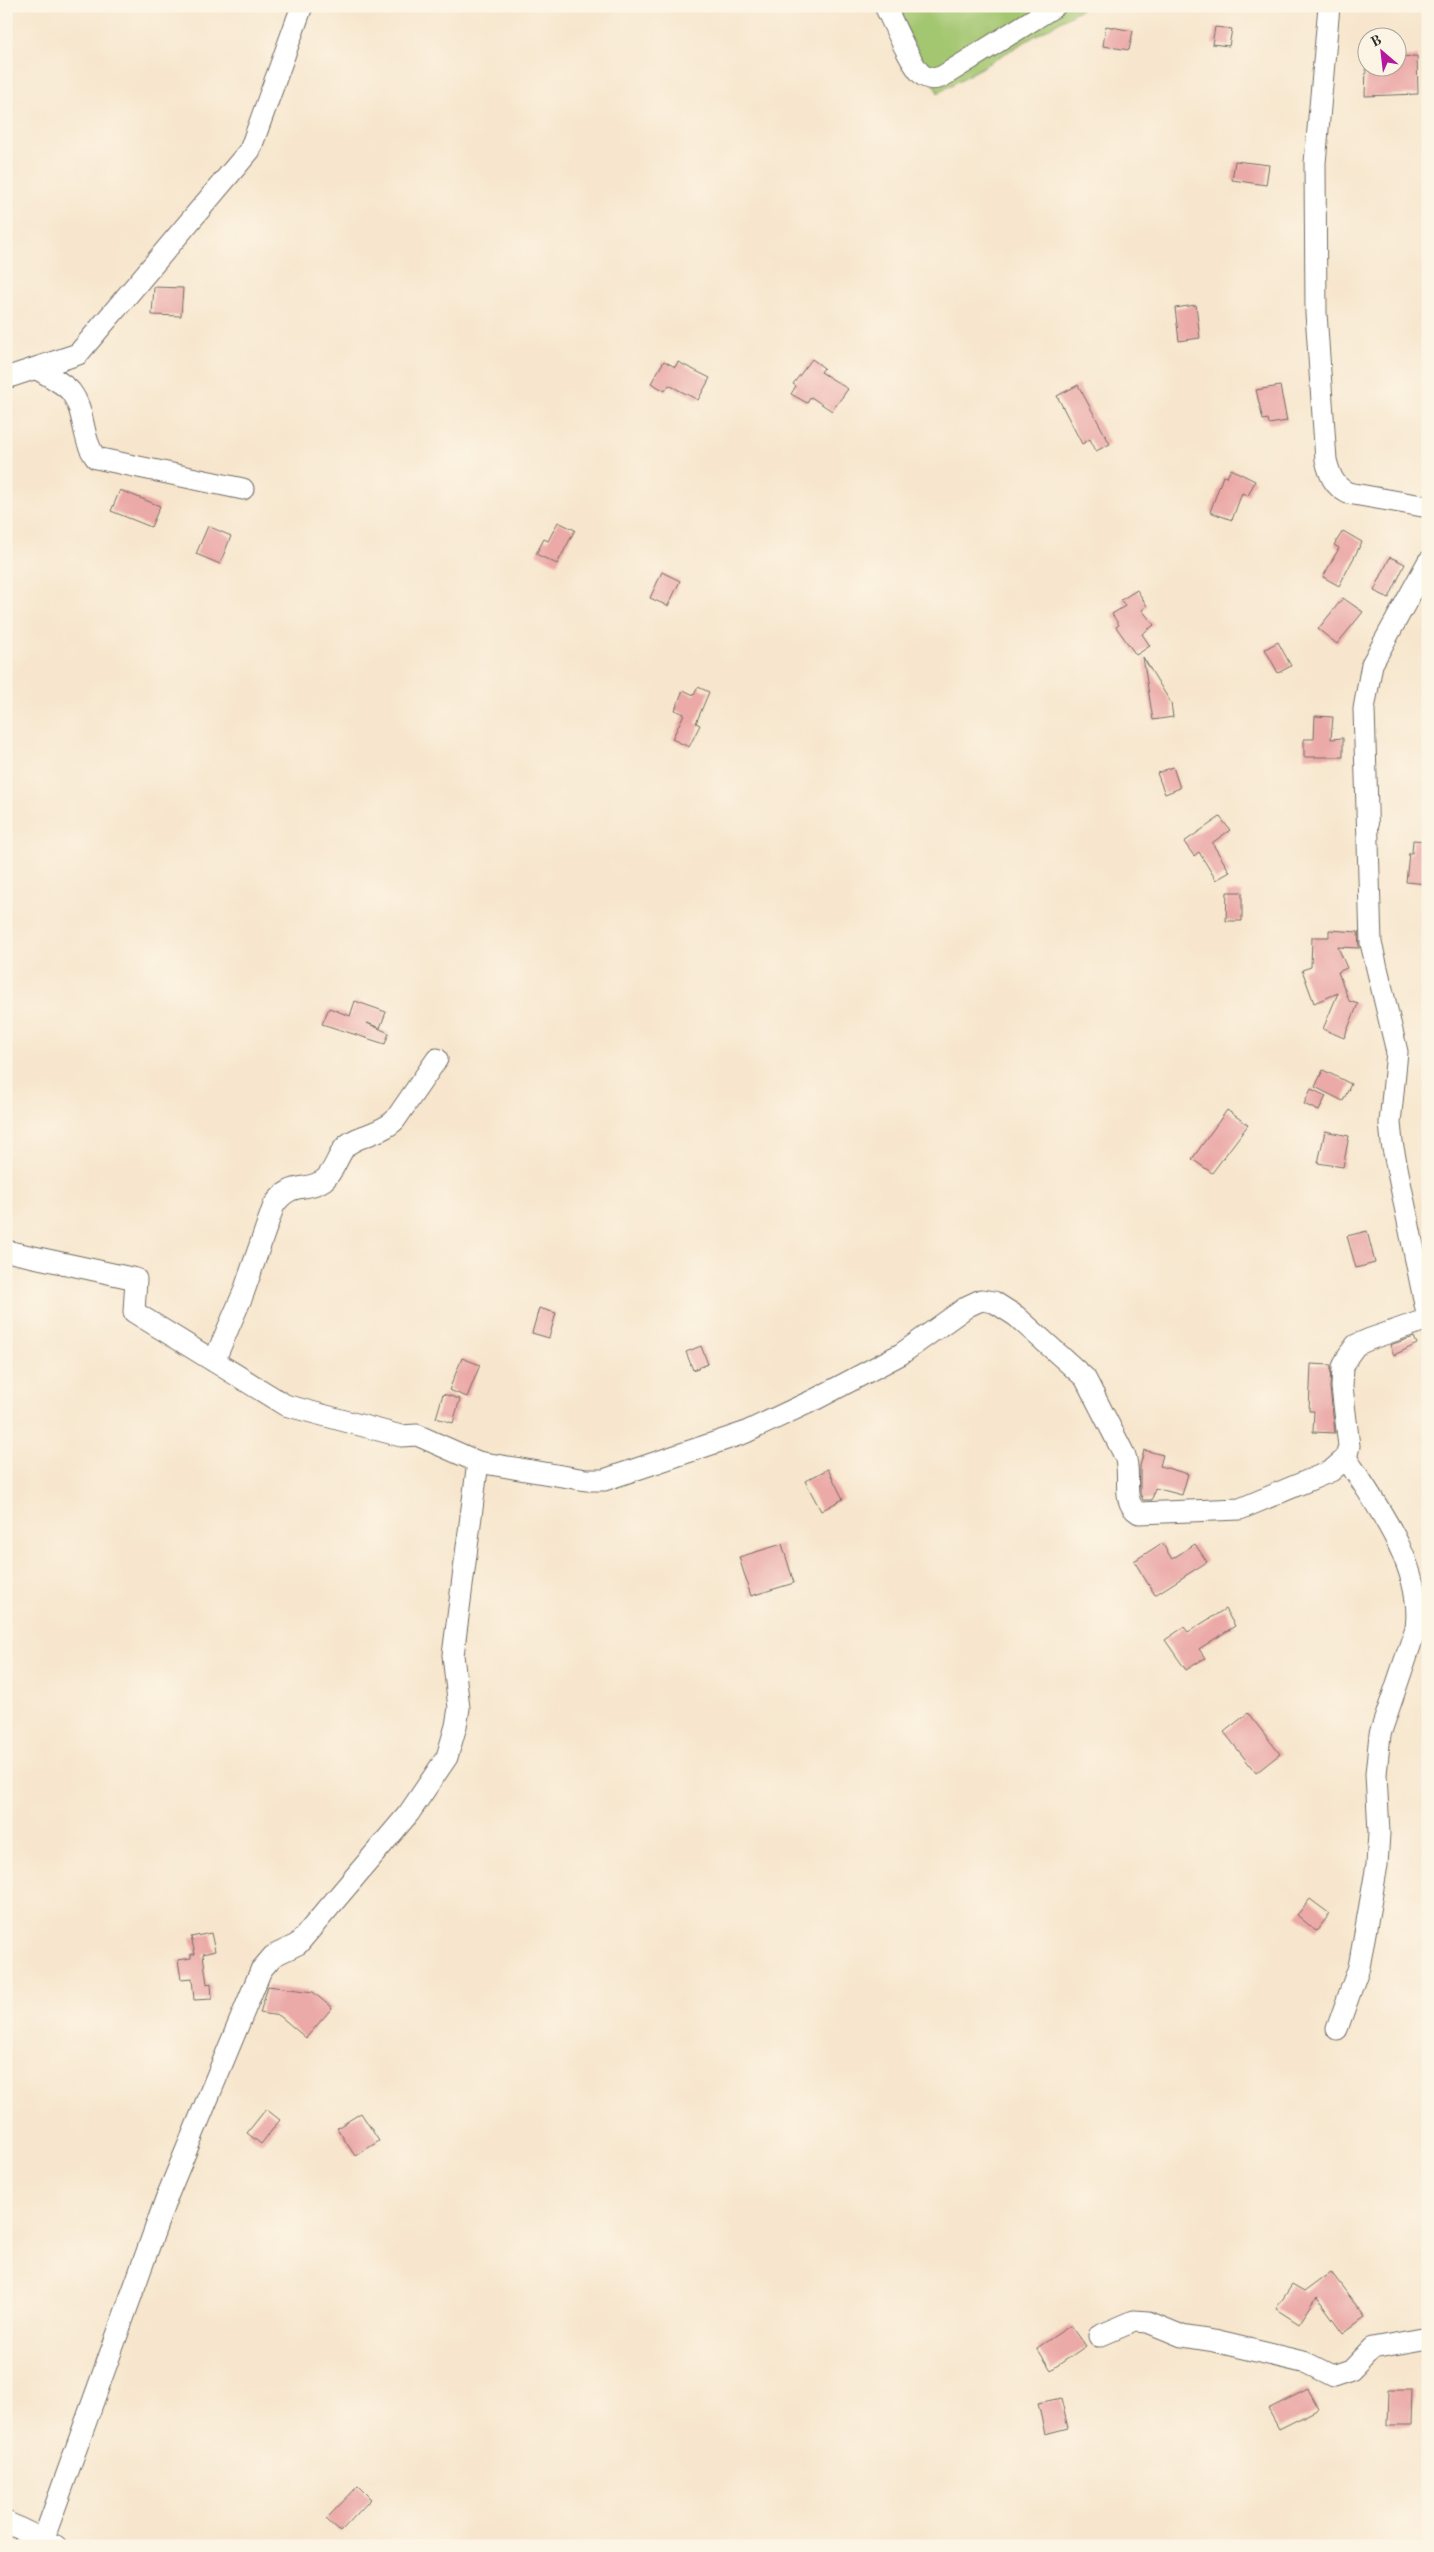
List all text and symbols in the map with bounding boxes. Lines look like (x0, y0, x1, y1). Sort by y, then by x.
north arrow (1356, 28, 1406, 78)
text: B (1369, 33, 1384, 50)

